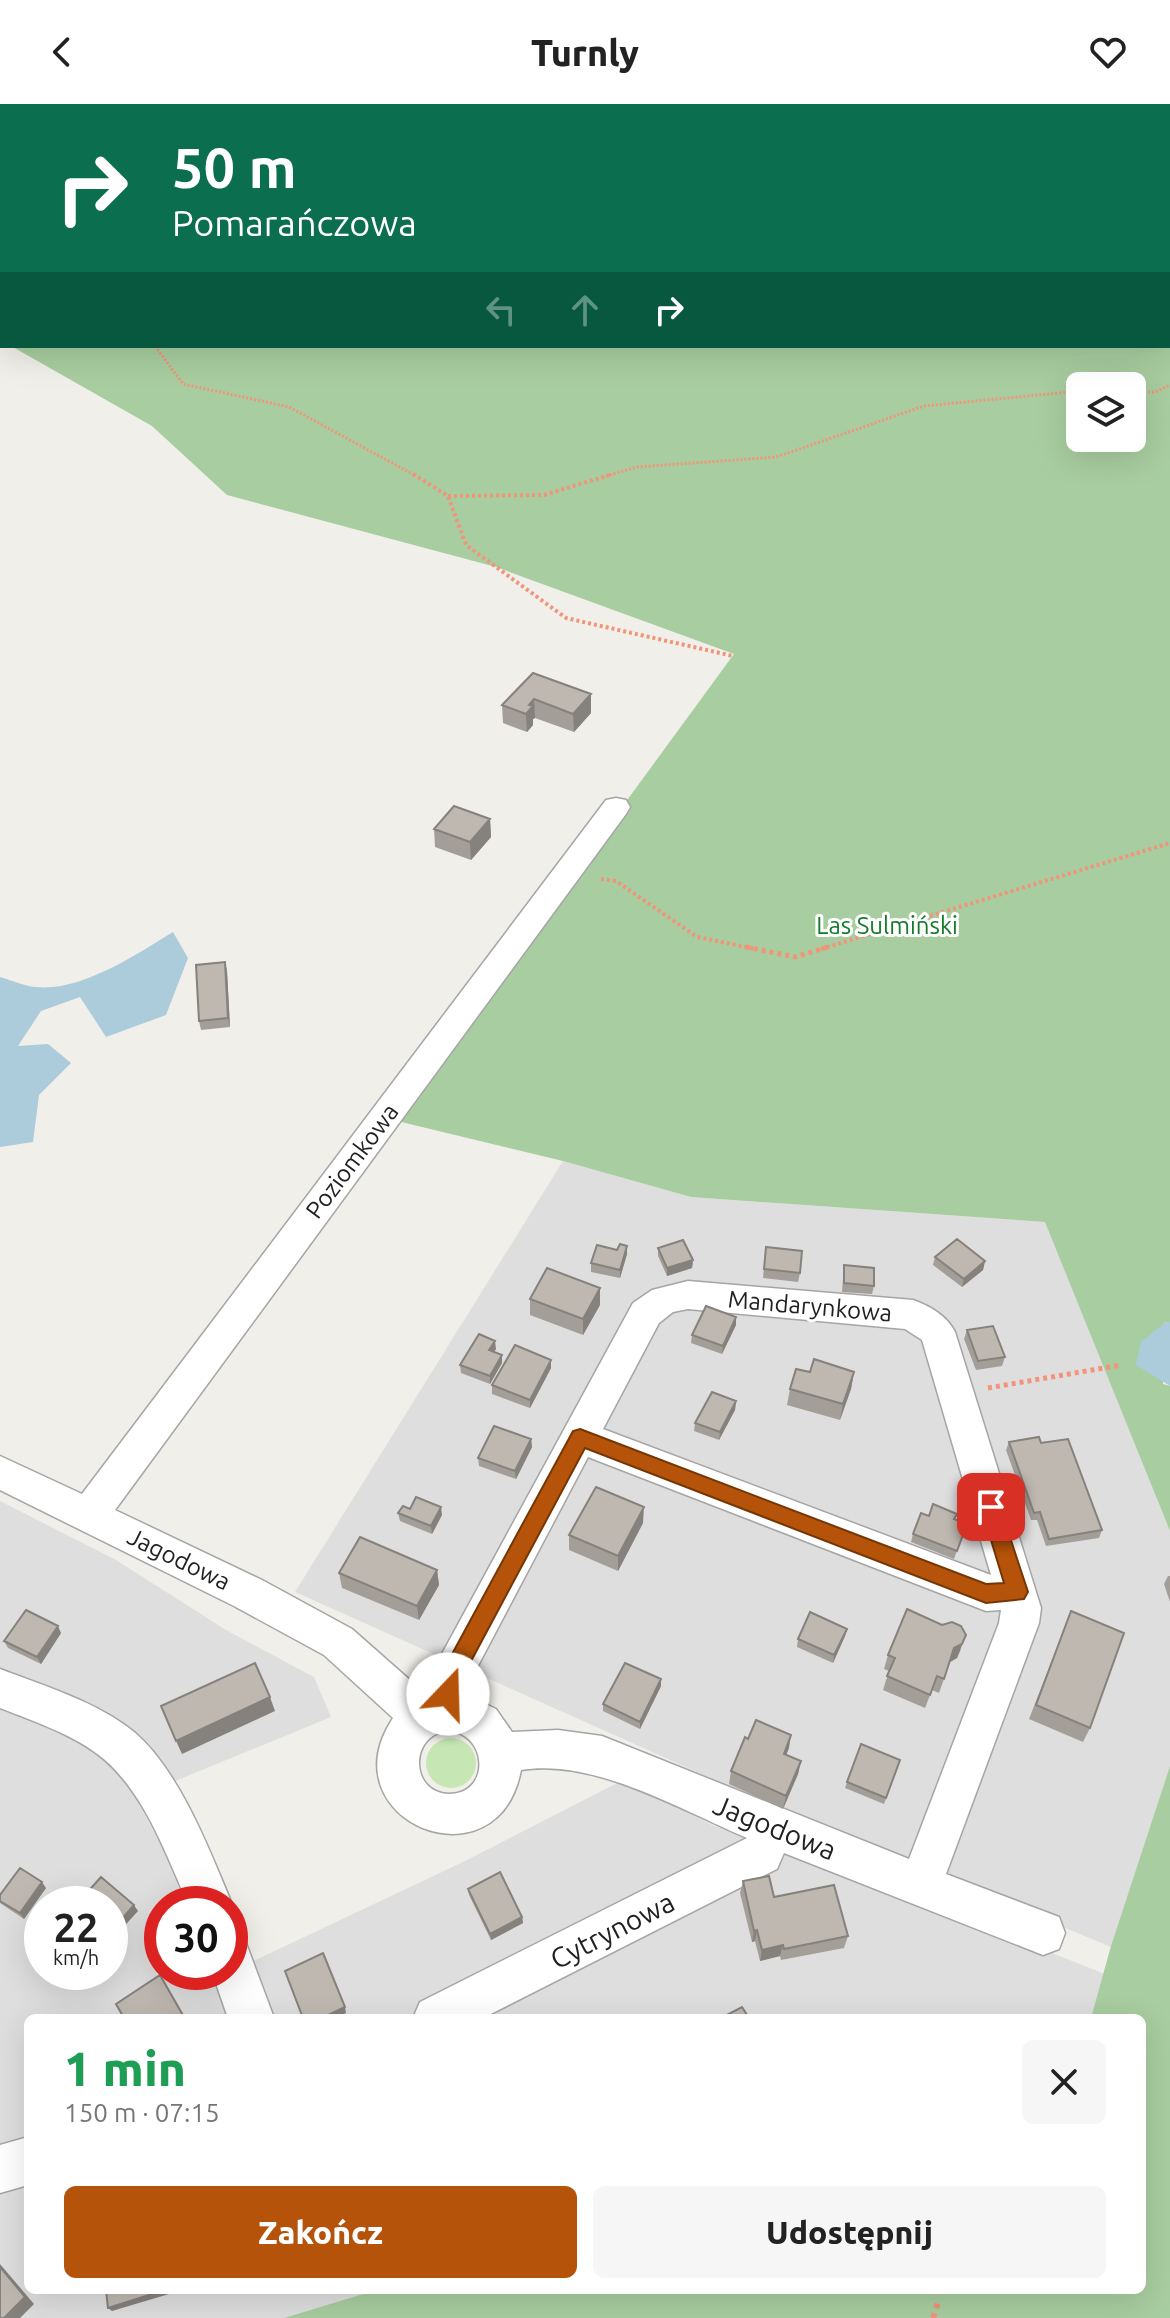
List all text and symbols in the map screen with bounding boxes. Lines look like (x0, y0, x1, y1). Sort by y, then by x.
icon: back (40, 30, 84, 74)
icon: heart (1086, 30, 1130, 74)
text: Turnly (531, 32, 639, 73)
icon: right (40, 136, 144, 240)
text: 50 m (172, 136, 297, 199)
text: Pomarańczowa (172, 202, 417, 243)
icon: left (479, 288, 523, 332)
icon: ahead (563, 288, 607, 332)
icon: right (647, 288, 691, 332)
map controls (1066, 372, 1146, 452)
button: layers (1066, 372, 1146, 452)
park label: Las Sulmiński (816, 912, 958, 939)
street label: Poziomkowa (300, 1099, 404, 1223)
street label: Mandarynkowa (727, 1285, 893, 1327)
pin (957, 1473, 1025, 1541)
icon: arrive (969, 1485, 1013, 1529)
street label: Jagodowa (123, 1523, 235, 1595)
position arrow (406, 1652, 490, 1736)
street label: Jagodowa (709, 1788, 841, 1866)
speed limit sign: 30 (144, 1886, 248, 1990)
street label: Cytrynowa (545, 1886, 679, 1974)
text: 22 (53, 1905, 99, 1950)
text: km/h (53, 1946, 99, 1969)
button: close (1022, 2040, 1106, 2124)
text: 1 min (64, 2041, 186, 2095)
text: 150 m · 07:15 (64, 2098, 220, 2127)
button: Zakończ (64, 2186, 577, 2278)
button: Udostępnij (593, 2186, 1106, 2278)

